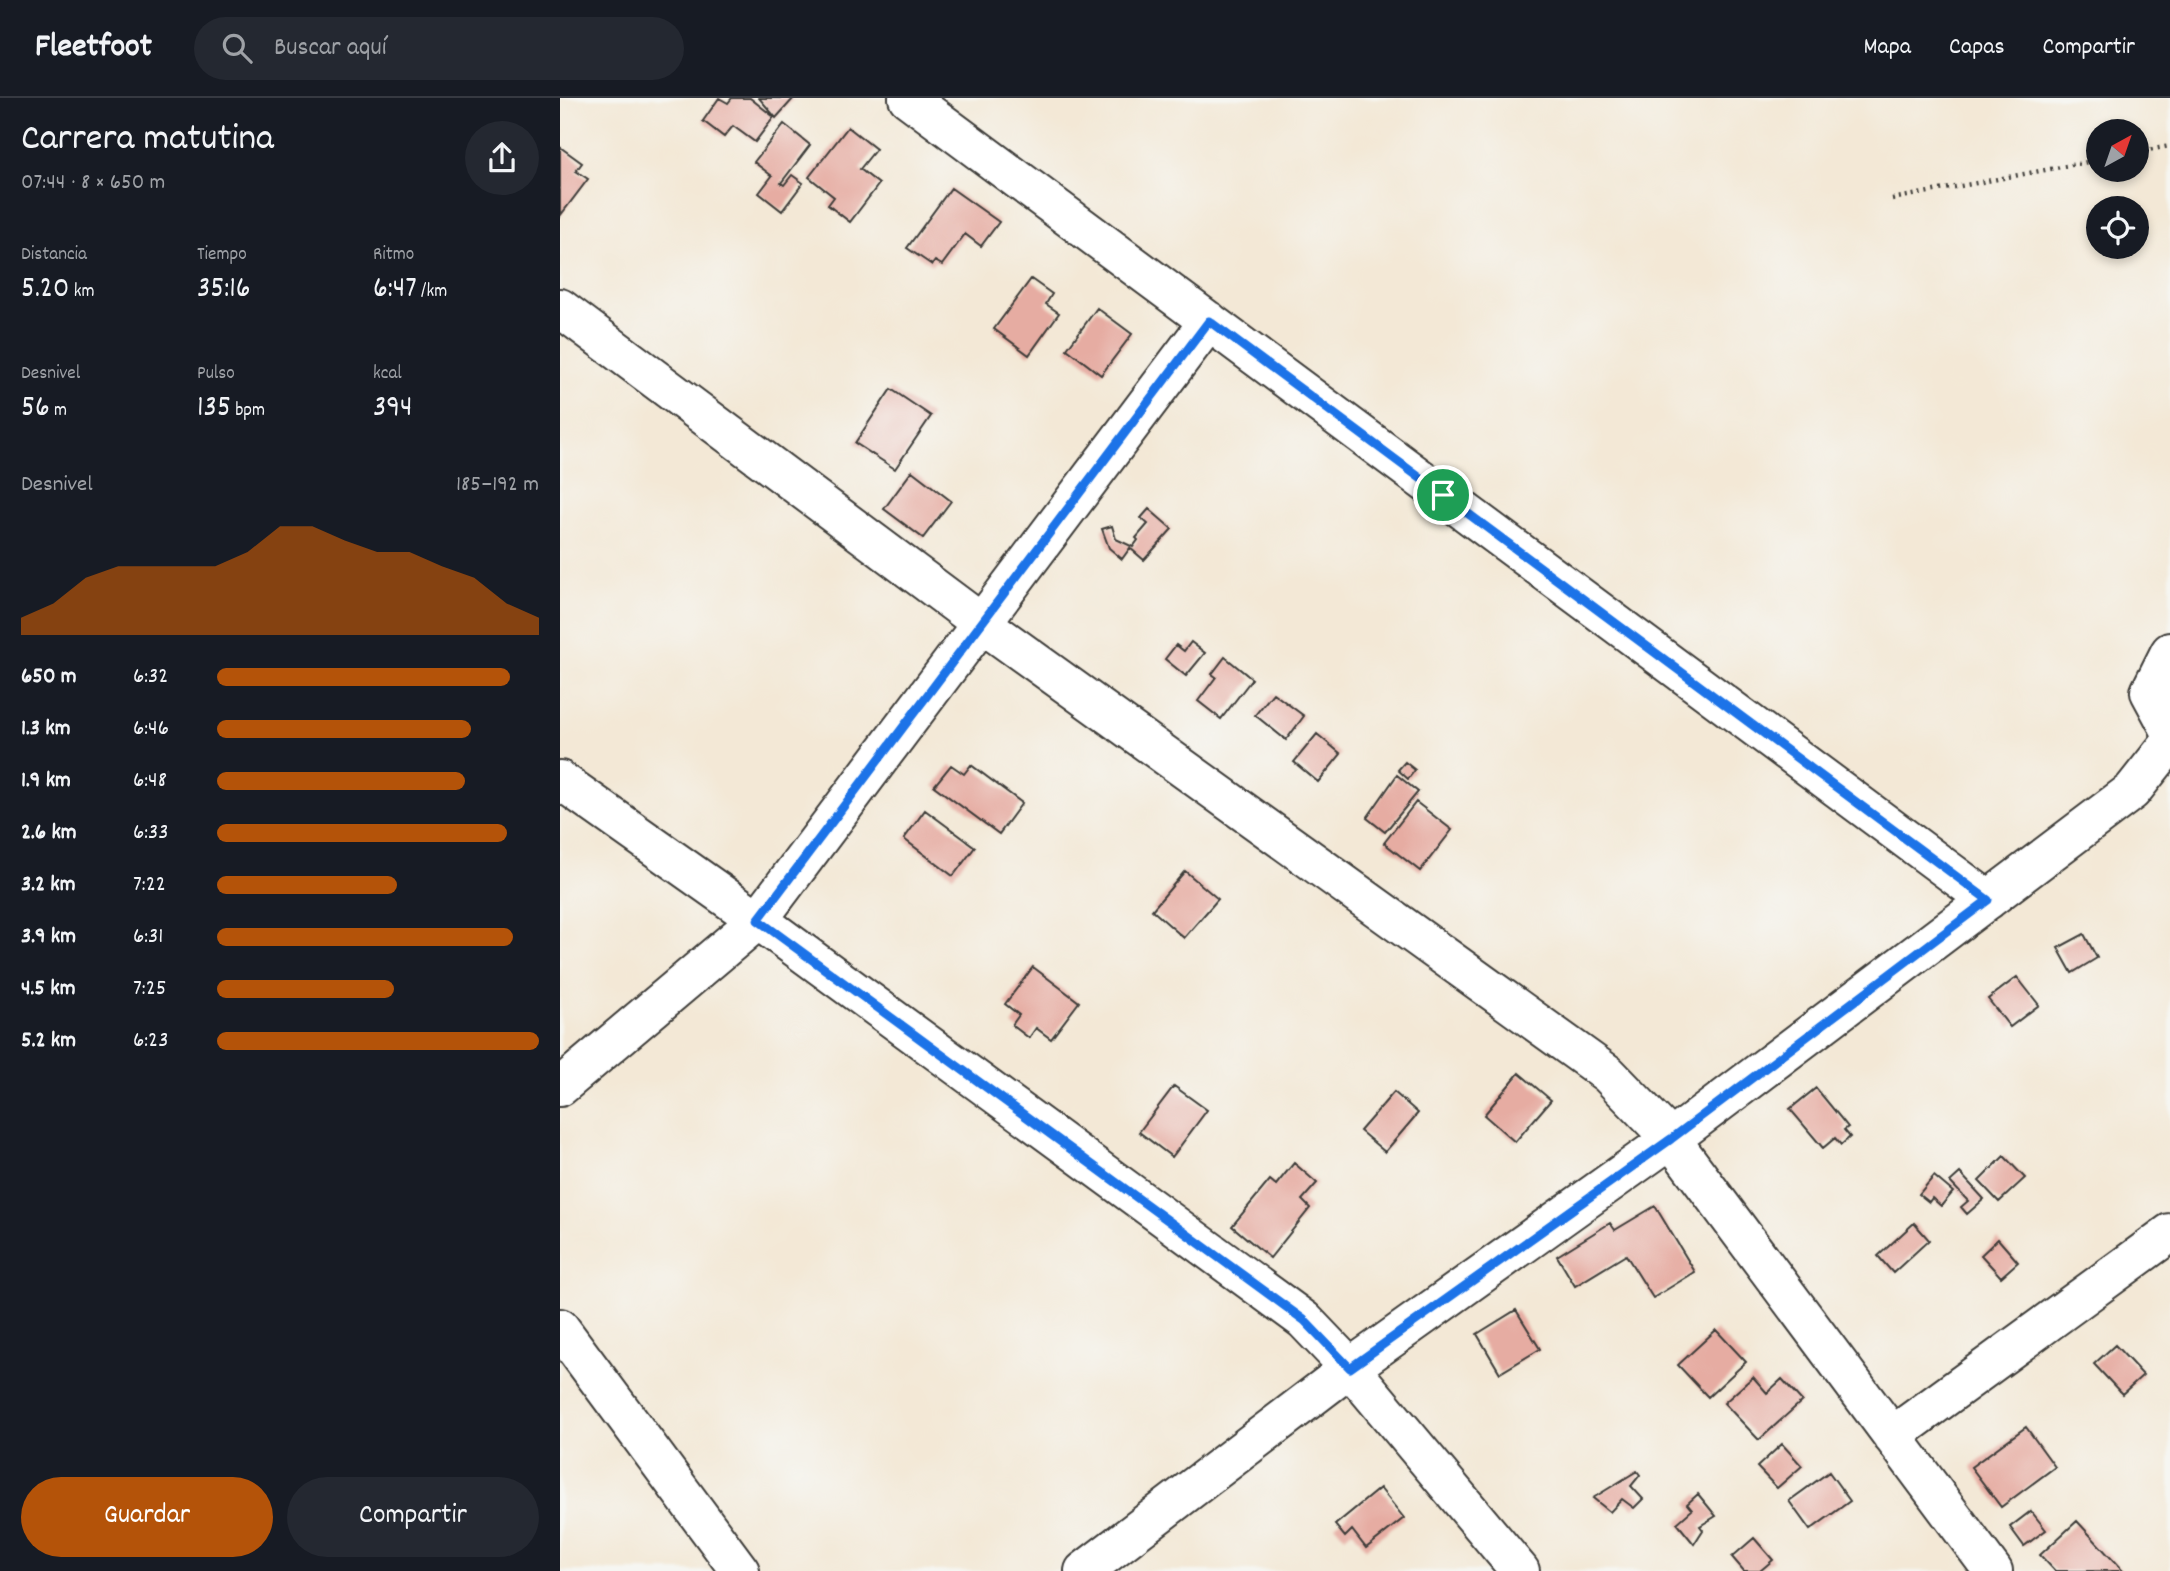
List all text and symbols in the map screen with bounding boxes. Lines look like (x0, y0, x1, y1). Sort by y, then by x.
search box (194, 17, 684, 80)
text: Fleetfoot (35, 25, 152, 72)
icon: search (218, 29, 256, 67)
text: Buscar aquí (274, 30, 386, 67)
text: Mapa (1863, 31, 1911, 65)
text: Capas (1949, 31, 2005, 65)
text: Compartir (2043, 31, 2135, 65)
text: Carrera matutina (21, 113, 274, 168)
north arrow (2086, 119, 2149, 182)
map controls (2086, 119, 2149, 259)
button: share (465, 121, 539, 195)
text: 07:44 · 8 × 650 m (21, 167, 165, 200)
button: locate (2086, 196, 2149, 259)
text: Distancia (21, 242, 87, 269)
text: Tiempo (197, 242, 247, 269)
text: Ritmo (373, 242, 414, 269)
text: 5.20 (21, 269, 69, 312)
text: 35:16 (197, 269, 250, 312)
text: 6:47 (373, 269, 417, 312)
text: km (69, 279, 95, 306)
text: /km (417, 279, 447, 306)
text: Desnivel (21, 361, 80, 388)
text: Pulso (197, 361, 235, 388)
text: kcal (373, 361, 402, 388)
text: 56 (21, 388, 50, 431)
text: 135 (197, 388, 231, 431)
text: 394 (373, 388, 413, 431)
text: m (50, 398, 67, 425)
text: bpm (231, 398, 265, 425)
pin (1413, 465, 1473, 525)
text: Desnivel (21, 469, 93, 502)
text: 185–192 m (456, 469, 539, 502)
icon: arrive (1424, 476, 1462, 514)
text: 650 m (21, 661, 77, 694)
text: 6:32 (133, 661, 168, 694)
text: 1.3 km (21, 713, 71, 746)
text: 6:46 (133, 713, 169, 746)
text: 1.9 km (21, 765, 71, 798)
text: 6:48 (133, 765, 167, 798)
text: 2.6 km (21, 817, 77, 850)
text: 6:33 (133, 817, 169, 850)
text: 3.2 km (21, 869, 76, 902)
text: 7:22 (133, 869, 166, 902)
text: 3.9 km (21, 921, 76, 954)
text: 6:31 (133, 921, 163, 954)
text: 4.5 km (21, 973, 76, 1006)
text: 7:25 (133, 973, 166, 1006)
text: 5.2 km (21, 1025, 76, 1058)
text: 6:23 (133, 1025, 168, 1058)
button: Guardar (21, 1477, 273, 1557)
button: Compartir (287, 1477, 539, 1557)

